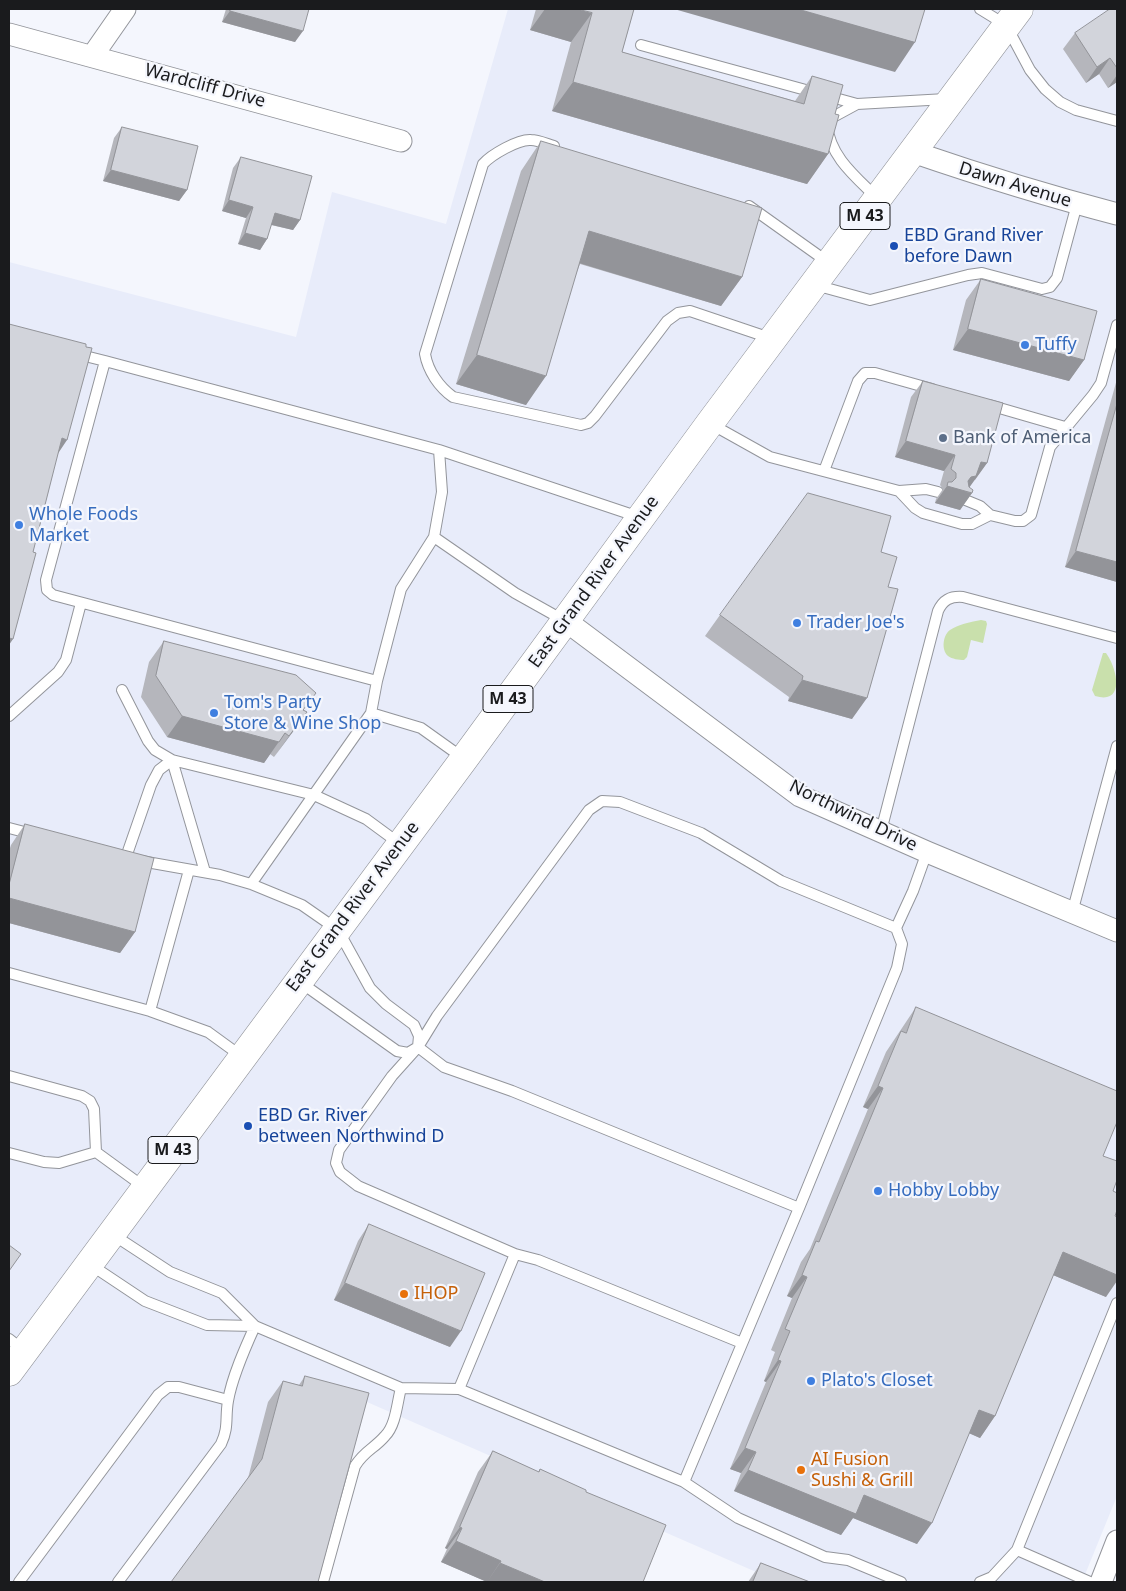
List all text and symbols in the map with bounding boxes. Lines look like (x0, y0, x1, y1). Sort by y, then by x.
street label: Wardcliff Drive (142, 60, 268, 112)
street label: Dawn Avenue (956, 158, 1074, 212)
road number: M 43 (840, 202, 890, 230)
place label: EBD Grand River before Dawn (904, 225, 1043, 268)
marker: EBD Grand River before Dawn (888, 240, 900, 252)
place label: Tuffy (1035, 334, 1077, 356)
marker: Tuffy (1019, 339, 1031, 351)
place label: Bank of America (953, 427, 1091, 449)
marker: Bank of America (937, 432, 949, 444)
street label: East Grand River Avenue (524, 492, 664, 672)
place label: Whole Foods Market (29, 504, 138, 546)
marker: Whole Foods Market (13, 519, 25, 531)
place label: Trader Joe's (807, 612, 905, 634)
marker: Trader Joe's (791, 617, 803, 629)
road number: M 43 (483, 686, 533, 712)
place label: Tom's Party Store & Wine Shop (224, 692, 381, 734)
marker: Tom's Party Store & Wine Shop (208, 707, 220, 719)
street label: Northwind Drive (785, 776, 921, 856)
street label: East Grand River Avenue (282, 818, 424, 996)
place label: EBD Gr. River between Northwind D (258, 1105, 444, 1148)
marker: EBD Gr. River between Northwind D (242, 1120, 254, 1132)
road number: M 43 (148, 1136, 198, 1164)
place label: Hobby Lobby (888, 1180, 999, 1202)
marker: Hobby Lobby (872, 1185, 884, 1197)
place label: IHOP (414, 1283, 458, 1305)
marker: IHOP (398, 1288, 410, 1300)
place label: Plato's Closet (821, 1370, 933, 1392)
marker: Plato's Closet (805, 1375, 817, 1387)
place label: AI Fusion Sushi & Grill (811, 1449, 913, 1492)
marker: AI Fusion Sushi & Grill (795, 1464, 807, 1476)

